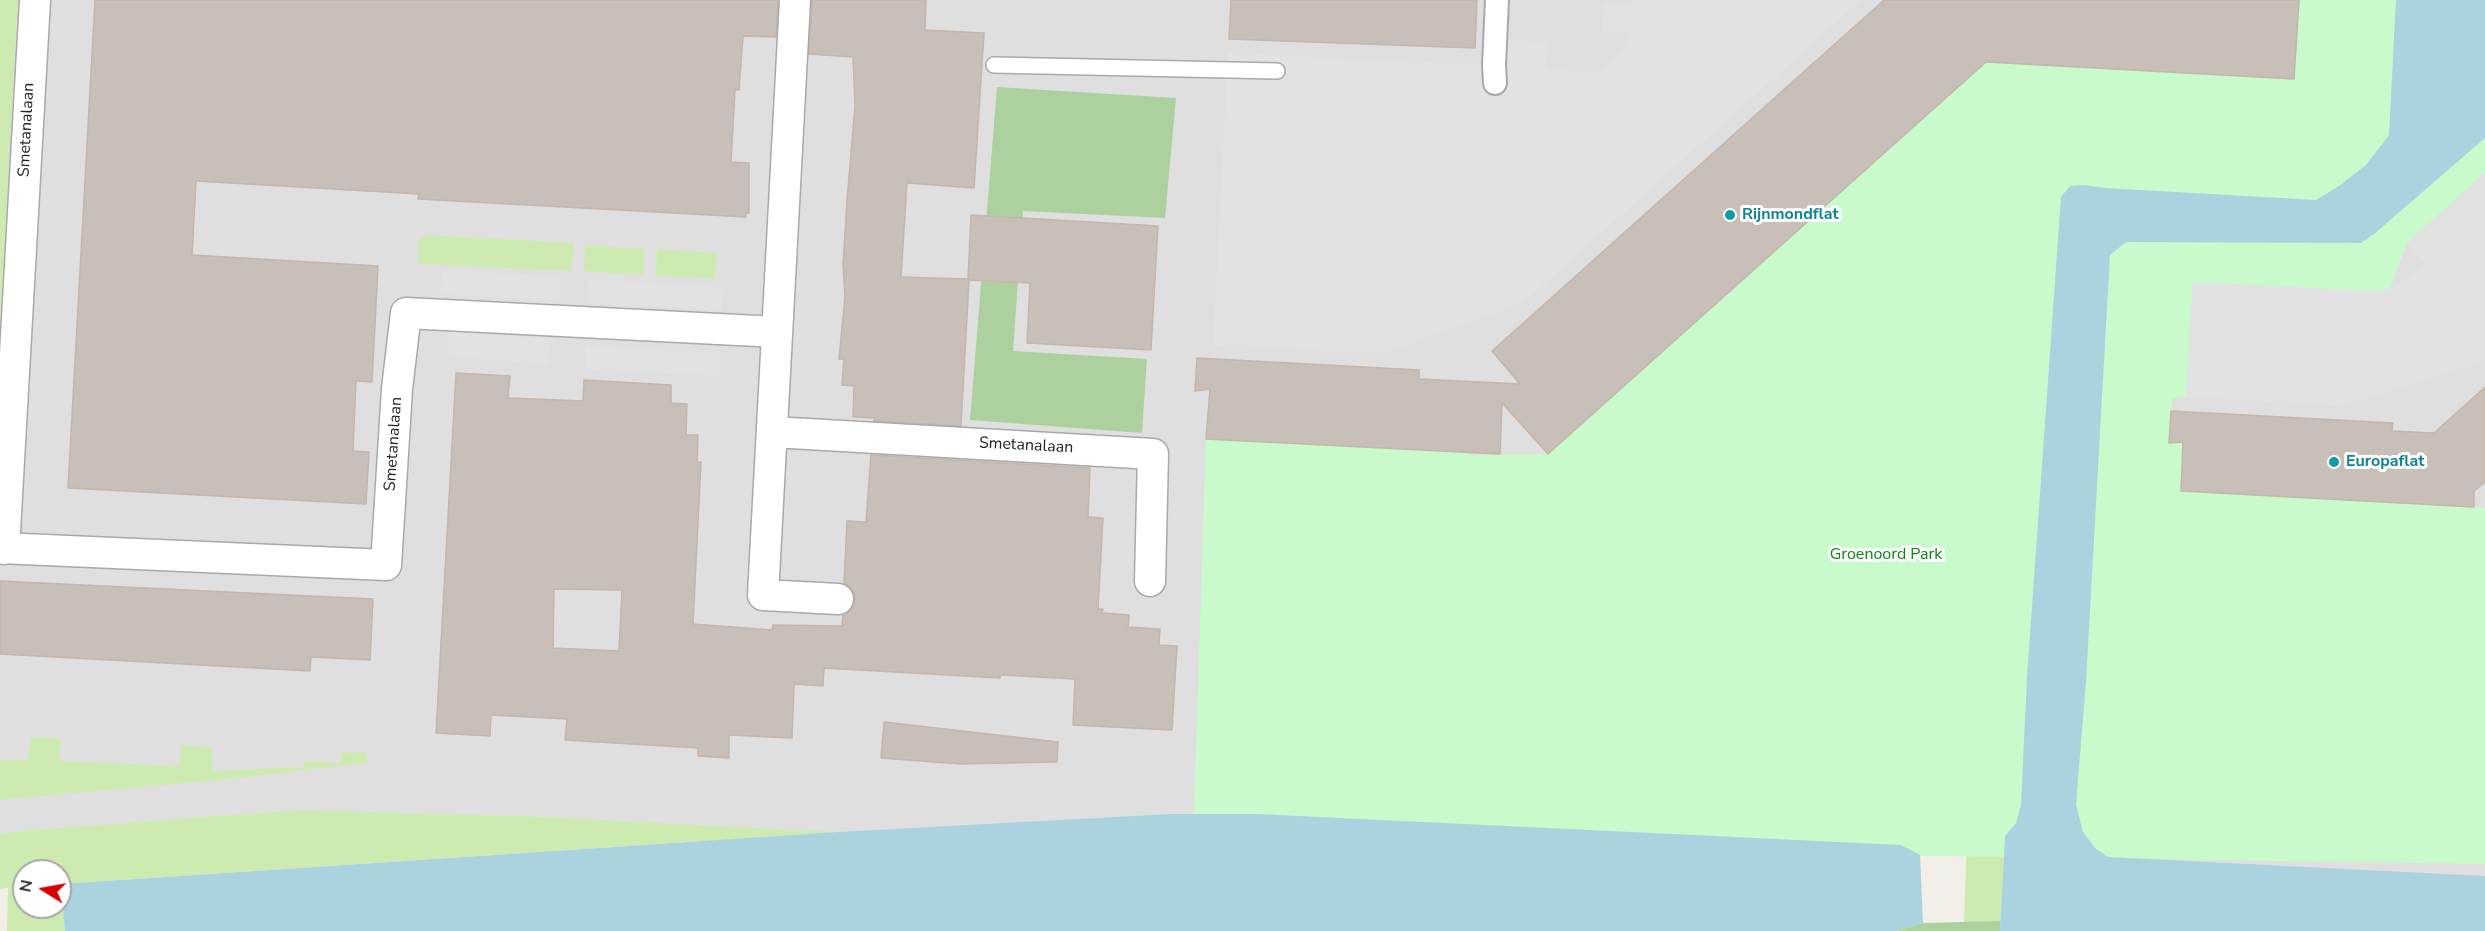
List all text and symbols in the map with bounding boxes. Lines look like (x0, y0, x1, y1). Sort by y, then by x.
street label: Smetanalaan (15, 82, 39, 178)
place label: Rijnmondflat (1742, 205, 1839, 225)
marker: Rijnmondflat (1723, 208, 1737, 222)
street label: Smetanalaan (381, 396, 407, 492)
street label: Smetanalaan (978, 434, 1074, 458)
place label: Europaflat (2346, 452, 2424, 472)
marker: Europaflat (2327, 455, 2341, 469)
park label: Groenoord Park (1830, 545, 1942, 565)
north arrow (12, 859, 72, 919)
text: N (14, 878, 38, 894)

